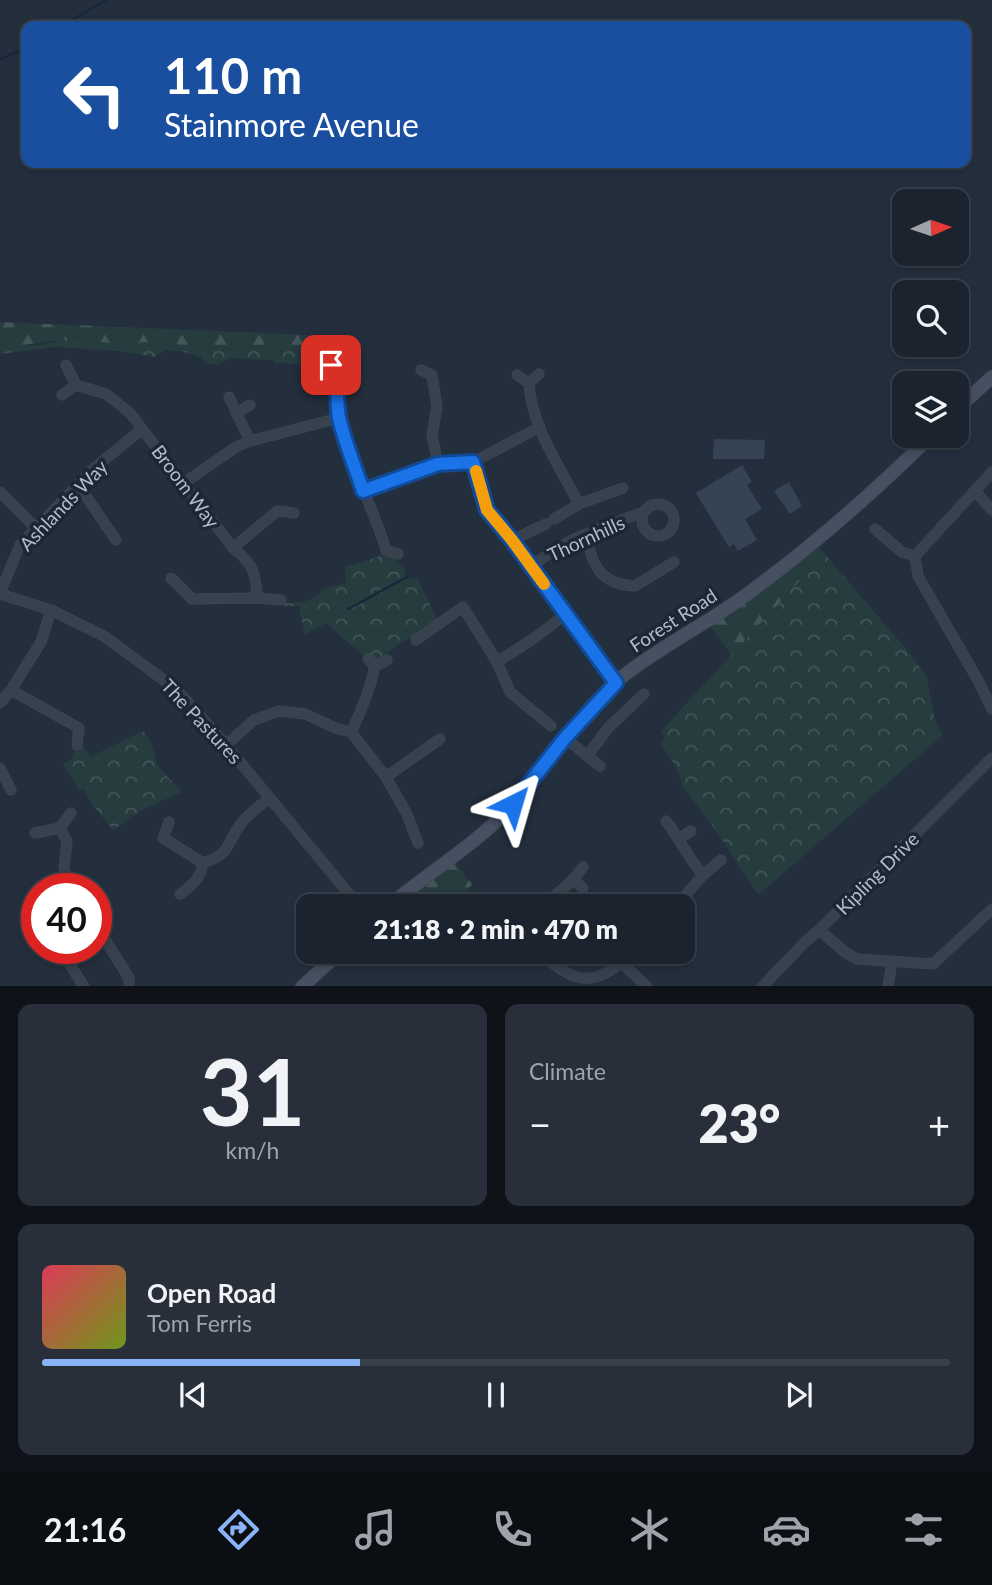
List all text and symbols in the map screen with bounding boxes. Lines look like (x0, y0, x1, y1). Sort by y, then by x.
text: 110 m (164, 46, 302, 104)
icon: left (49, 49, 140, 140)
text: Stainmore Avenue (164, 105, 419, 144)
north arrow (892, 189, 970, 266)
map controls (892, 189, 969, 448)
button: search (892, 280, 969, 357)
pin (301, 335, 361, 395)
icon: arrive (312, 346, 350, 384)
button: layers (892, 371, 969, 448)
street label: Broom Way (147, 440, 225, 532)
street label: Ashlands Way (14, 455, 112, 555)
street label: Thornhills (544, 510, 628, 566)
street label: Forest Road (625, 583, 721, 657)
street label: The Pastures (157, 674, 247, 768)
position arrow (476, 767, 550, 841)
street label: Kipling Drive (831, 827, 923, 919)
speed limit sign: 40 (21, 873, 112, 964)
text: 21:18 · 2 min · 470 m (373, 913, 618, 945)
text: 31 (200, 1036, 305, 1145)
text: Climate (529, 1057, 606, 1085)
text: 23° (699, 1092, 780, 1154)
text: − (529, 1101, 551, 1147)
text: + (928, 1101, 950, 1147)
text: km/h (226, 1136, 279, 1164)
text: Open Road (147, 1277, 276, 1309)
text: Tom Ferris (147, 1309, 252, 1337)
icon: previous (174, 1376, 212, 1414)
icon: pause (477, 1376, 515, 1414)
icon: next (780, 1376, 818, 1414)
icon: directions (214, 1505, 263, 1554)
icon: music (351, 1505, 400, 1554)
icon: phone (488, 1505, 537, 1554)
icon: climate (625, 1505, 674, 1554)
icon: car (762, 1505, 811, 1554)
icon: filters (899, 1505, 948, 1554)
text: 21:16 (44, 1510, 126, 1549)

